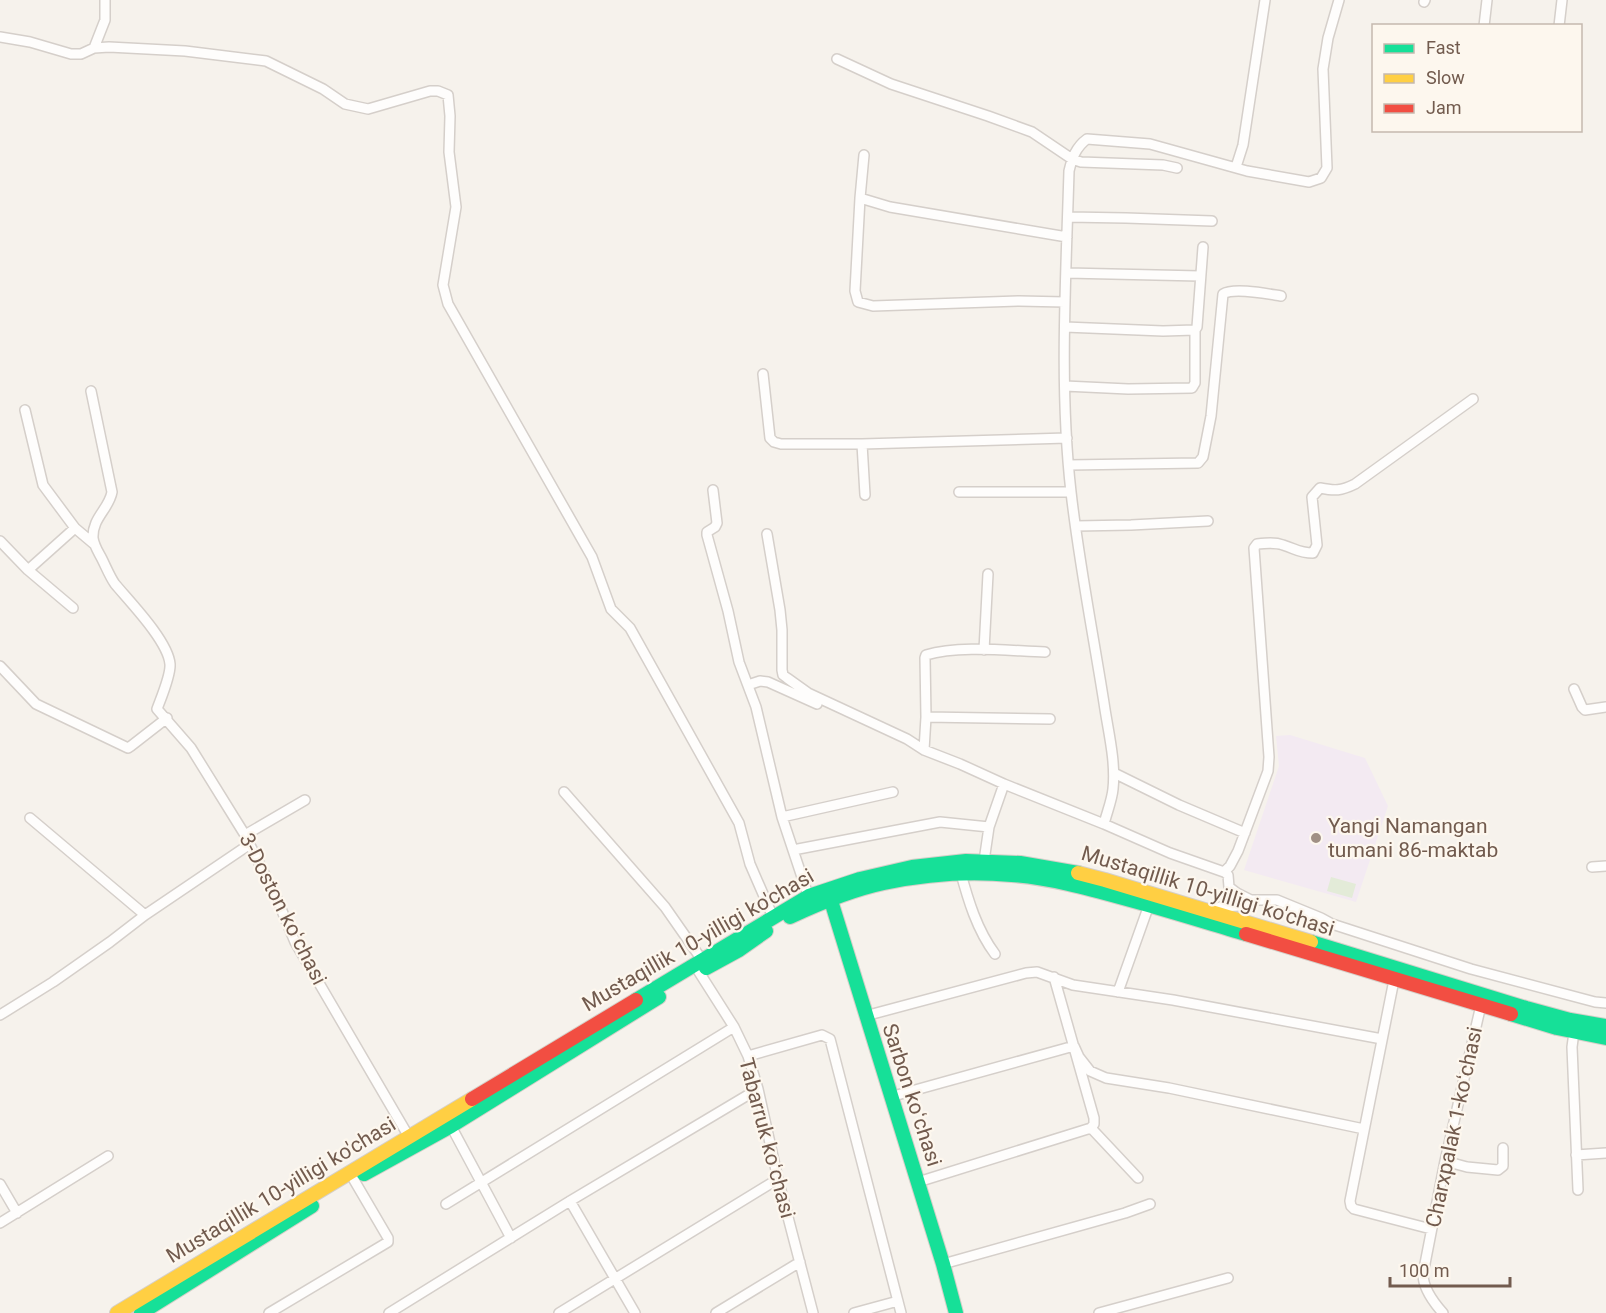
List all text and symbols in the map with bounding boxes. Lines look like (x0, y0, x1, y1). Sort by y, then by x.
legend (1372, 24, 1582, 132)
text: Fast (1426, 37, 1461, 58)
text: Slow (1426, 67, 1465, 88)
text: Jam (1426, 97, 1462, 118)
place label: Yangi Namangan tumani 86-maktab (1328, 814, 1498, 862)
street label: 3-Doston koʻchasi (234, 829, 332, 989)
marker: Yangi Namangan tumani 86-maktab (1309, 831, 1323, 845)
street label: Mustaqillik 10-yilligi ko'chasi (1079, 841, 1337, 941)
street label: Mustaqillik 10-yilligi ko'chasi (578, 864, 818, 1016)
street label: Sarbon koʻchasi (878, 1021, 946, 1169)
street label: Charxpalak 1-koʻchasi (1421, 1024, 1487, 1230)
street label: Tabarruk koʻchasi (734, 1055, 800, 1221)
street label: Mustaqillik 10-yilligi ko'chasi (162, 1112, 400, 1268)
scale bar (1390, 1250, 1510, 1288)
text: 100 m (1399, 1260, 1450, 1281)

